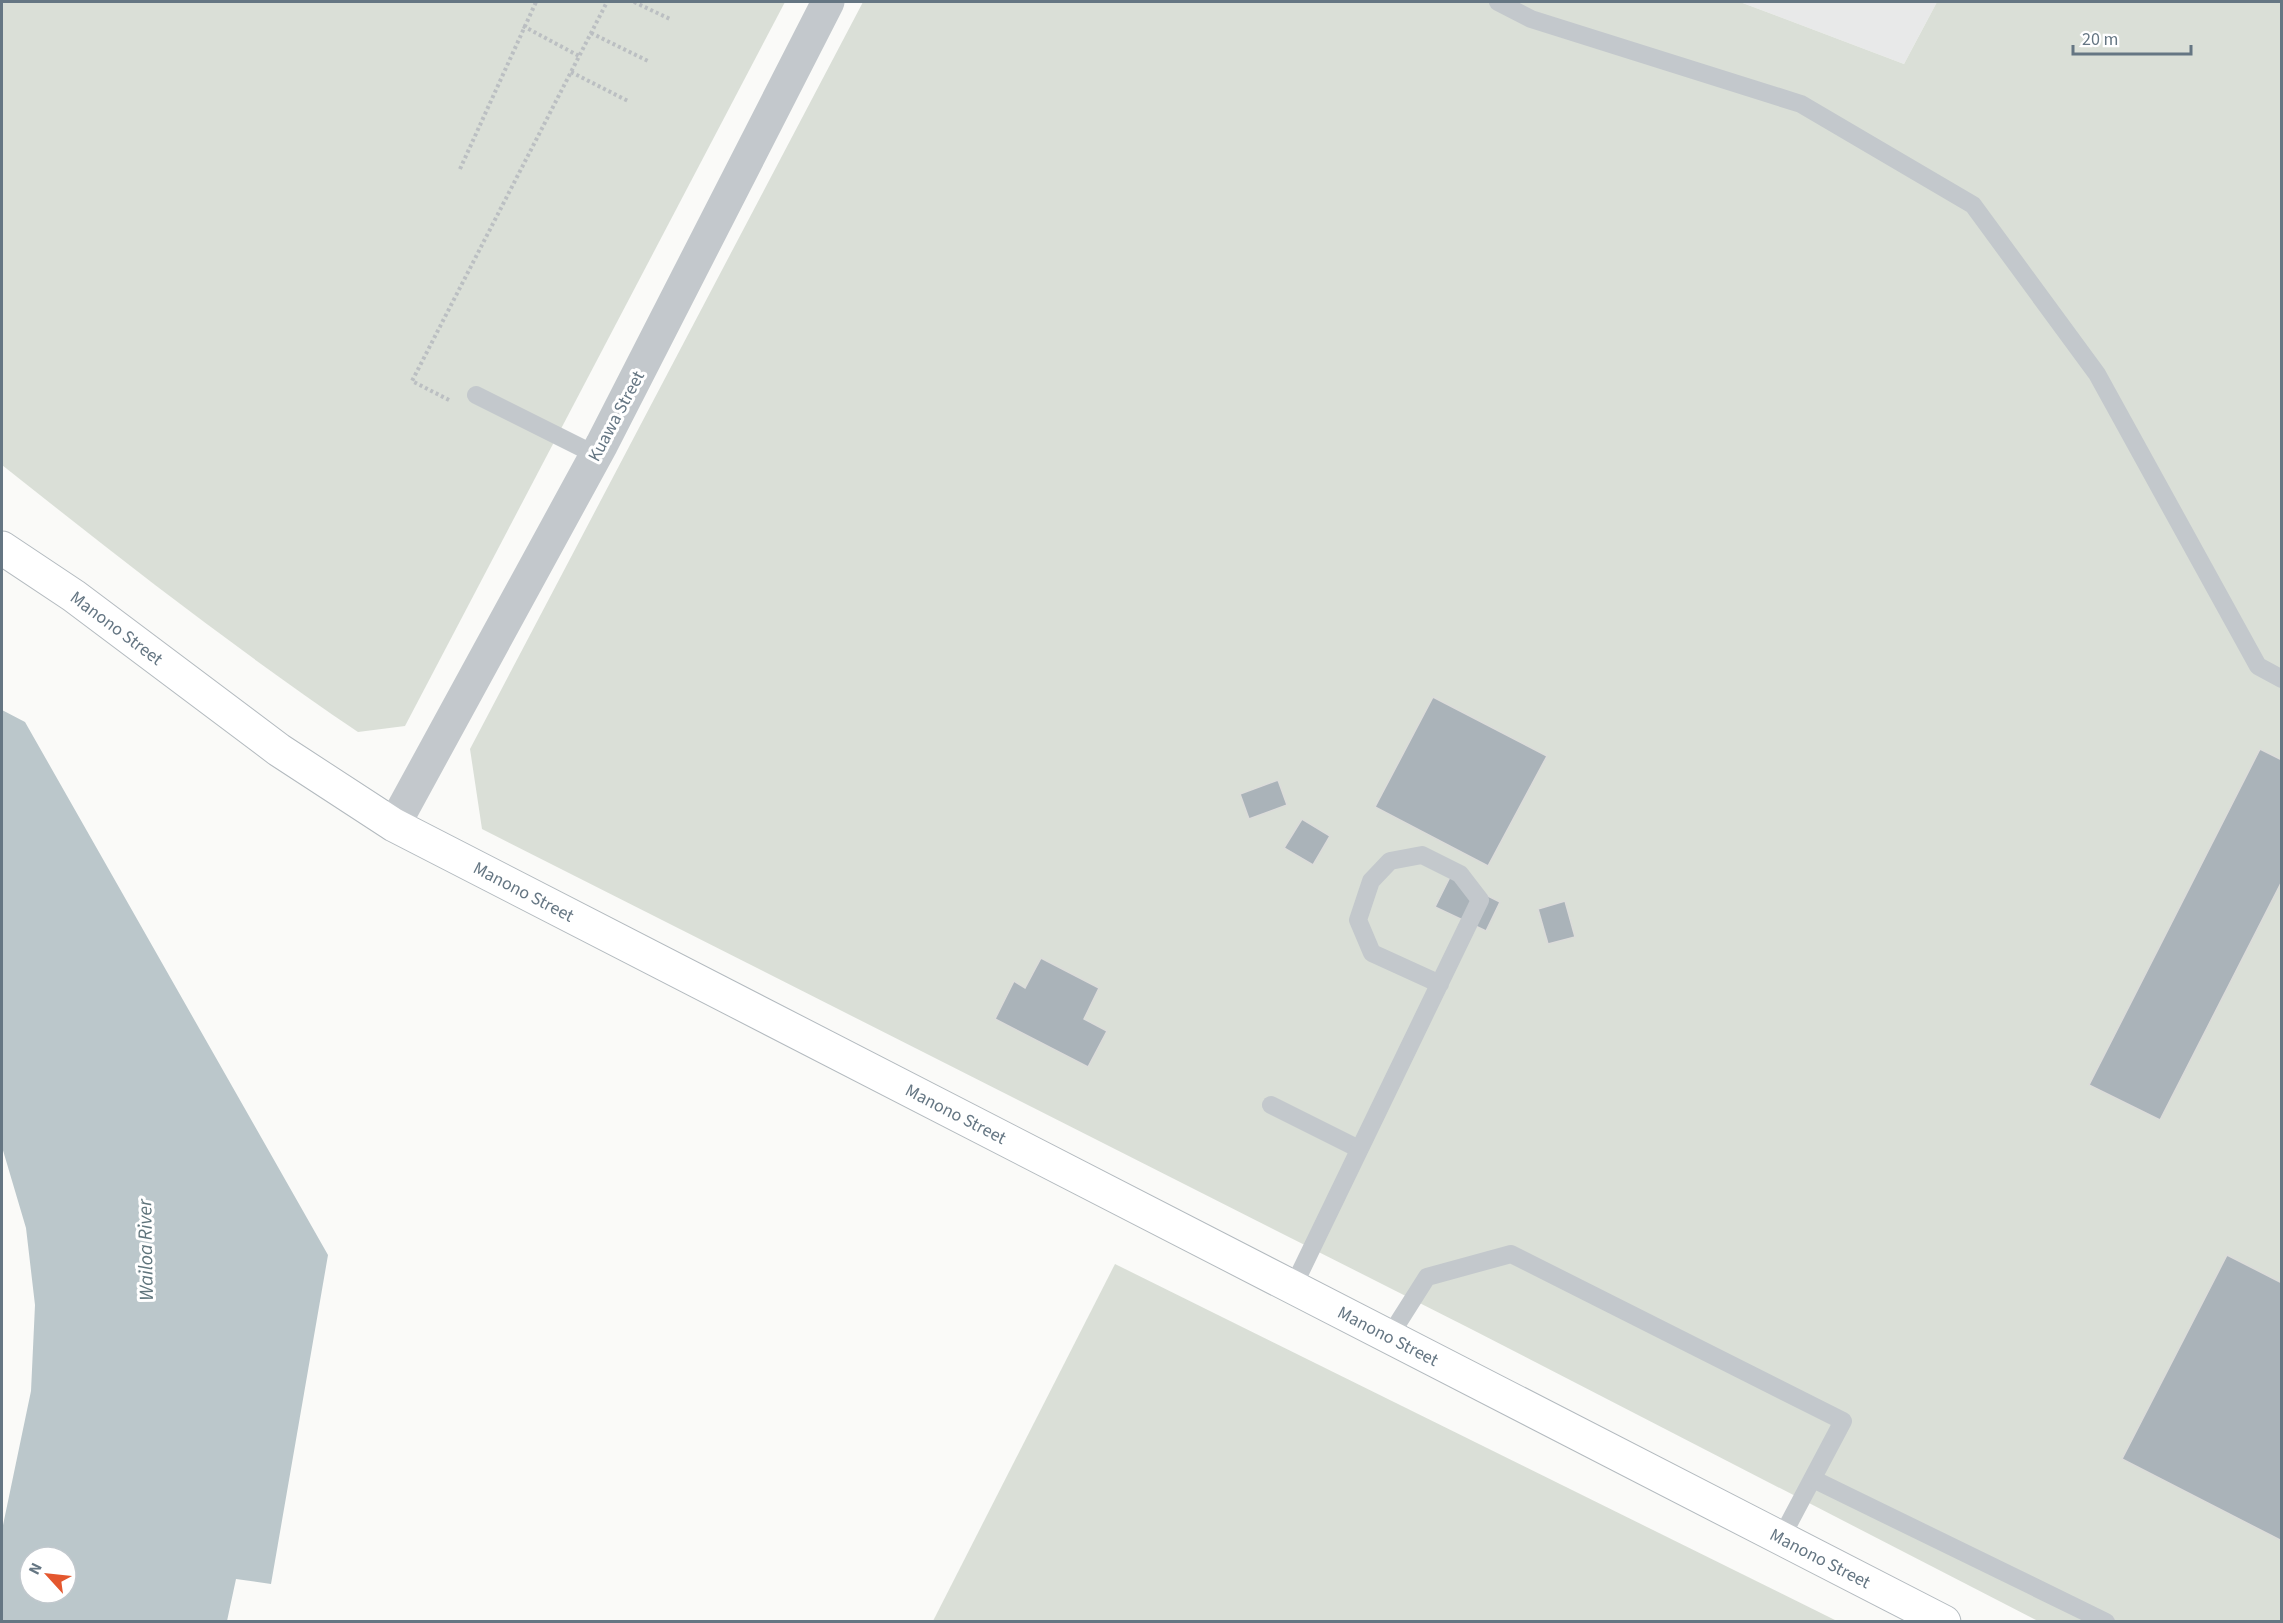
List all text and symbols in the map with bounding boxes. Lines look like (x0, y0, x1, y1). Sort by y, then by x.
scale bar (2073, 18, 2192, 56)
text: 20 m (2082, 27, 2118, 52)
street label: Kuawa Street (582, 366, 651, 466)
street label: Manono Street (65, 585, 168, 672)
street label: Manono Street (469, 856, 578, 928)
street label: Manono Street (901, 1078, 1010, 1151)
water label: Wailoa River (131, 1198, 161, 1301)
street label: Manono Street (1333, 1300, 1443, 1373)
street label: Manono Street (1765, 1523, 1875, 1595)
north arrow (18, 1545, 78, 1605)
text: N (23, 1559, 48, 1578)

